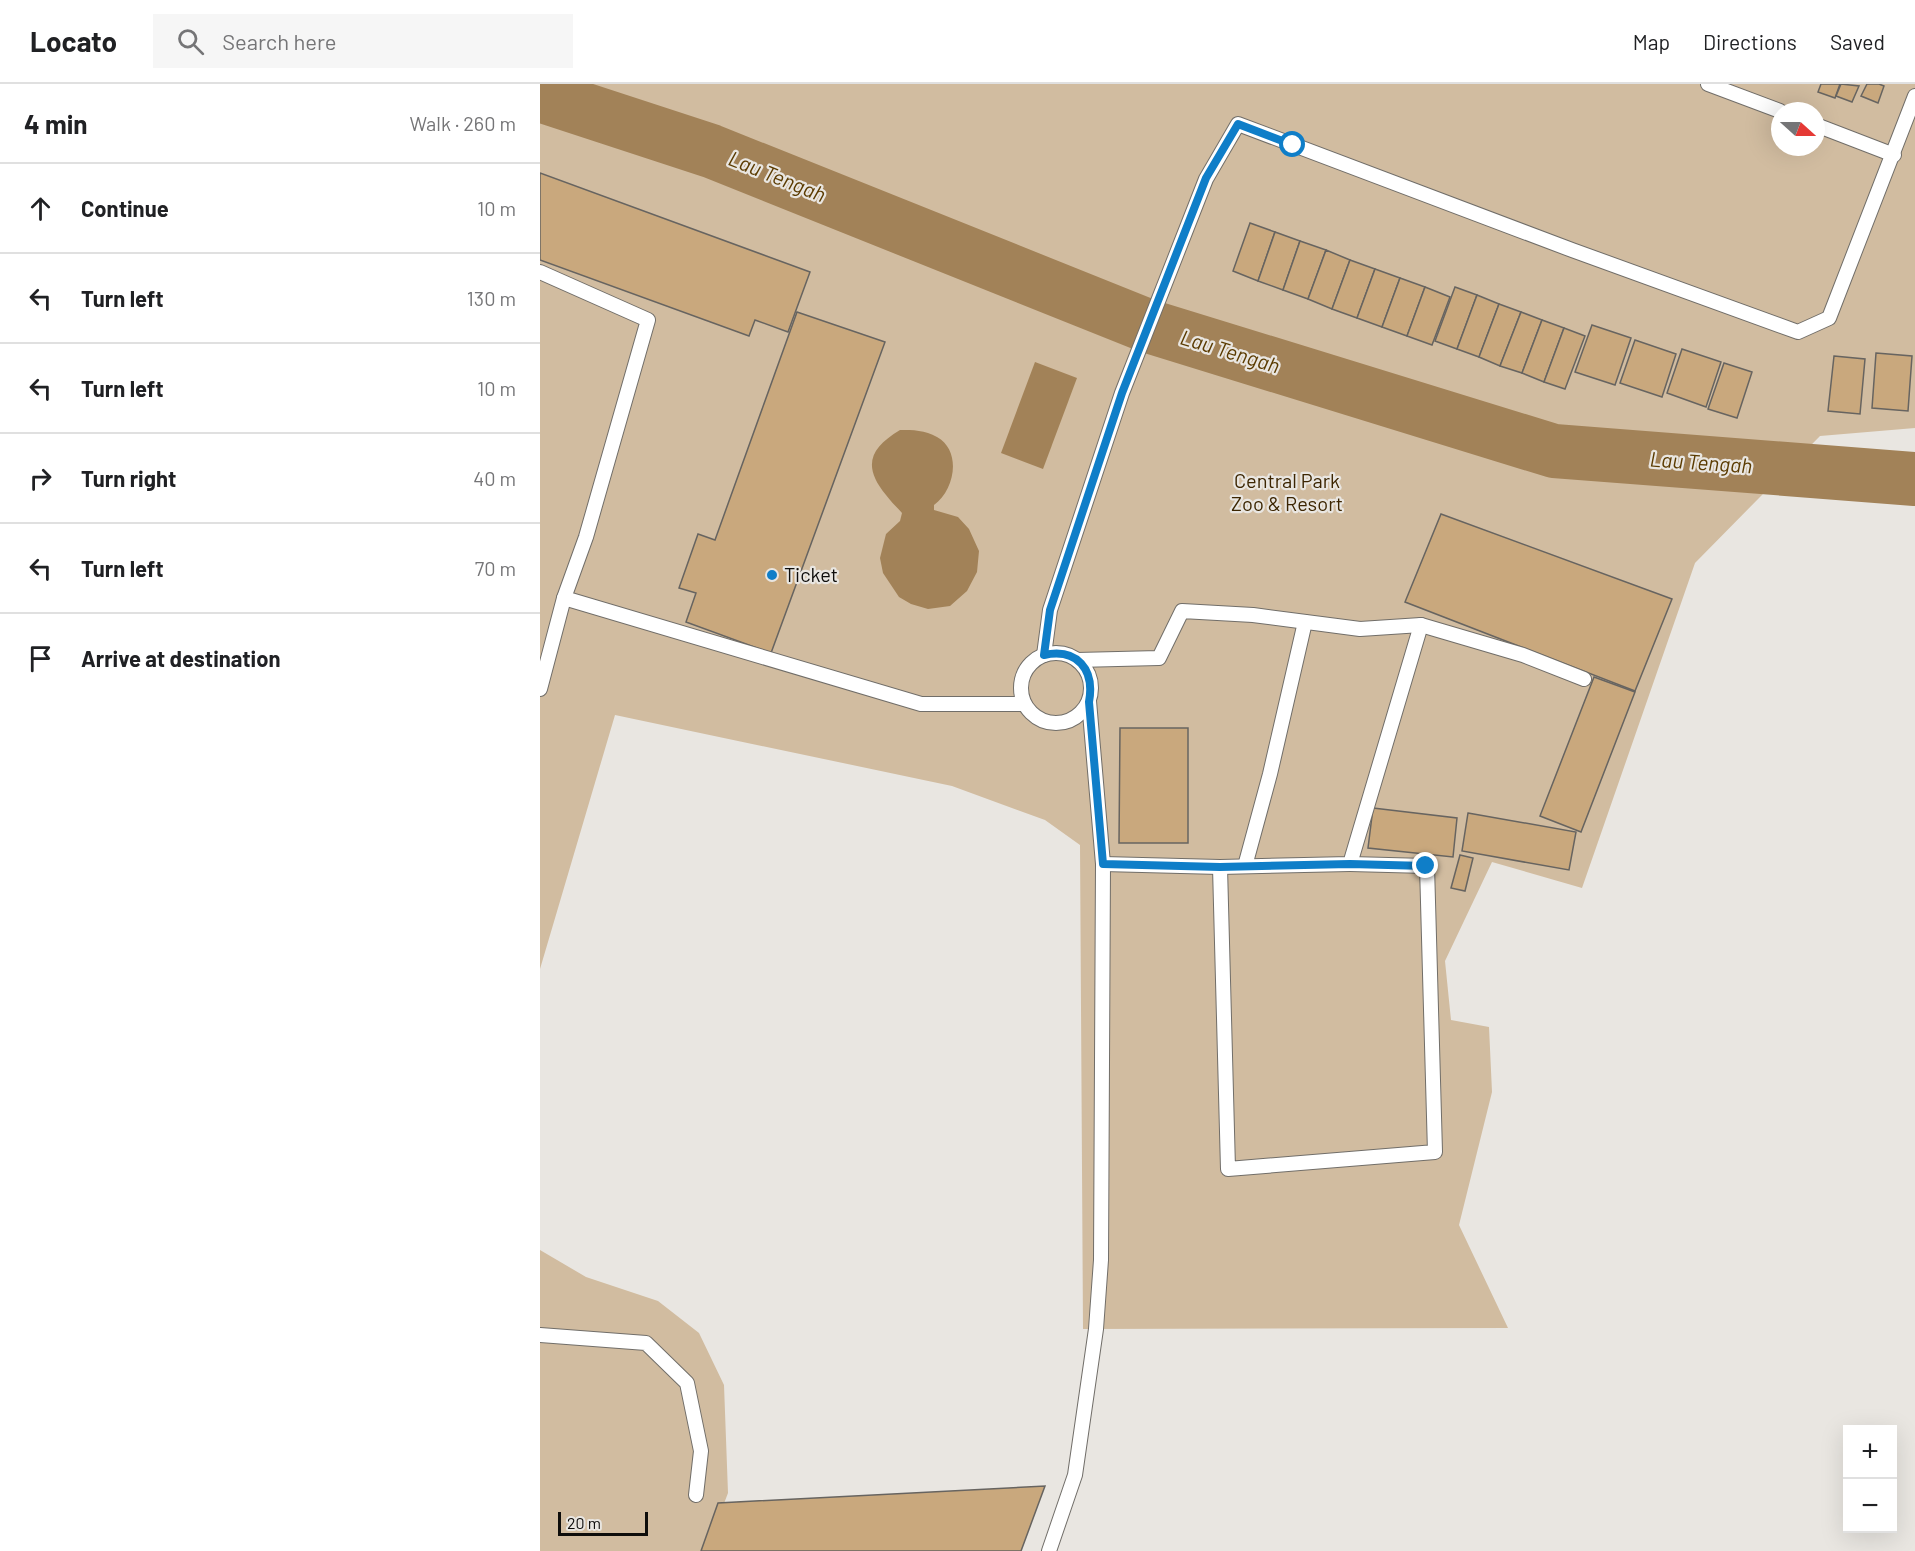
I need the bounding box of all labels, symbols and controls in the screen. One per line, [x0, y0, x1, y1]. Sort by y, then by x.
search box [153, 14, 573, 68]
text: Locato [30, 24, 117, 58]
icon: search [174, 25, 207, 58]
text: Search here [222, 28, 337, 54]
text: Map [1633, 29, 1670, 54]
text: Directions [1703, 29, 1797, 54]
text: Saved [1830, 29, 1885, 54]
north arrow [1771, 102, 1825, 156]
text: 4 min [24, 108, 88, 139]
text: Walk · 260 m [409, 111, 516, 135]
route start [1279, 131, 1305, 157]
water label: Lau Tengah [725, 145, 830, 206]
icon: ahead [24, 192, 57, 225]
text: Continue [81, 195, 169, 221]
text: 10 m [477, 196, 516, 220]
icon: left [24, 282, 57, 315]
text: Turn left [81, 285, 164, 311]
text: 130 m [467, 286, 516, 310]
water label: Lau Tengah [1178, 324, 1283, 378]
icon: left [24, 372, 57, 405]
text: Turn left [81, 375, 164, 401]
text: 10 m [477, 376, 516, 400]
water label: Lau Tengah [1649, 445, 1753, 478]
icon: right [24, 462, 57, 495]
text: Turn right [81, 465, 176, 491]
text: 40 m [473, 466, 516, 490]
park label: Central Park Zoo & Resort [1231, 468, 1343, 515]
icon: left [24, 552, 57, 585]
text: Turn left [81, 555, 164, 581]
text: 70 m [475, 556, 516, 580]
place label: Ticket [784, 562, 838, 586]
marker: Ticket [765, 568, 779, 582]
icon: arrive [24, 642, 57, 675]
text: Arrive at destination [81, 645, 280, 671]
route end [1412, 852, 1438, 878]
map controls [1843, 1425, 1897, 1533]
button: + [1843, 1425, 1897, 1479]
button: − [1843, 1479, 1897, 1533]
scale bar [558, 1509, 648, 1536]
text: 20 m [567, 1513, 601, 1532]

